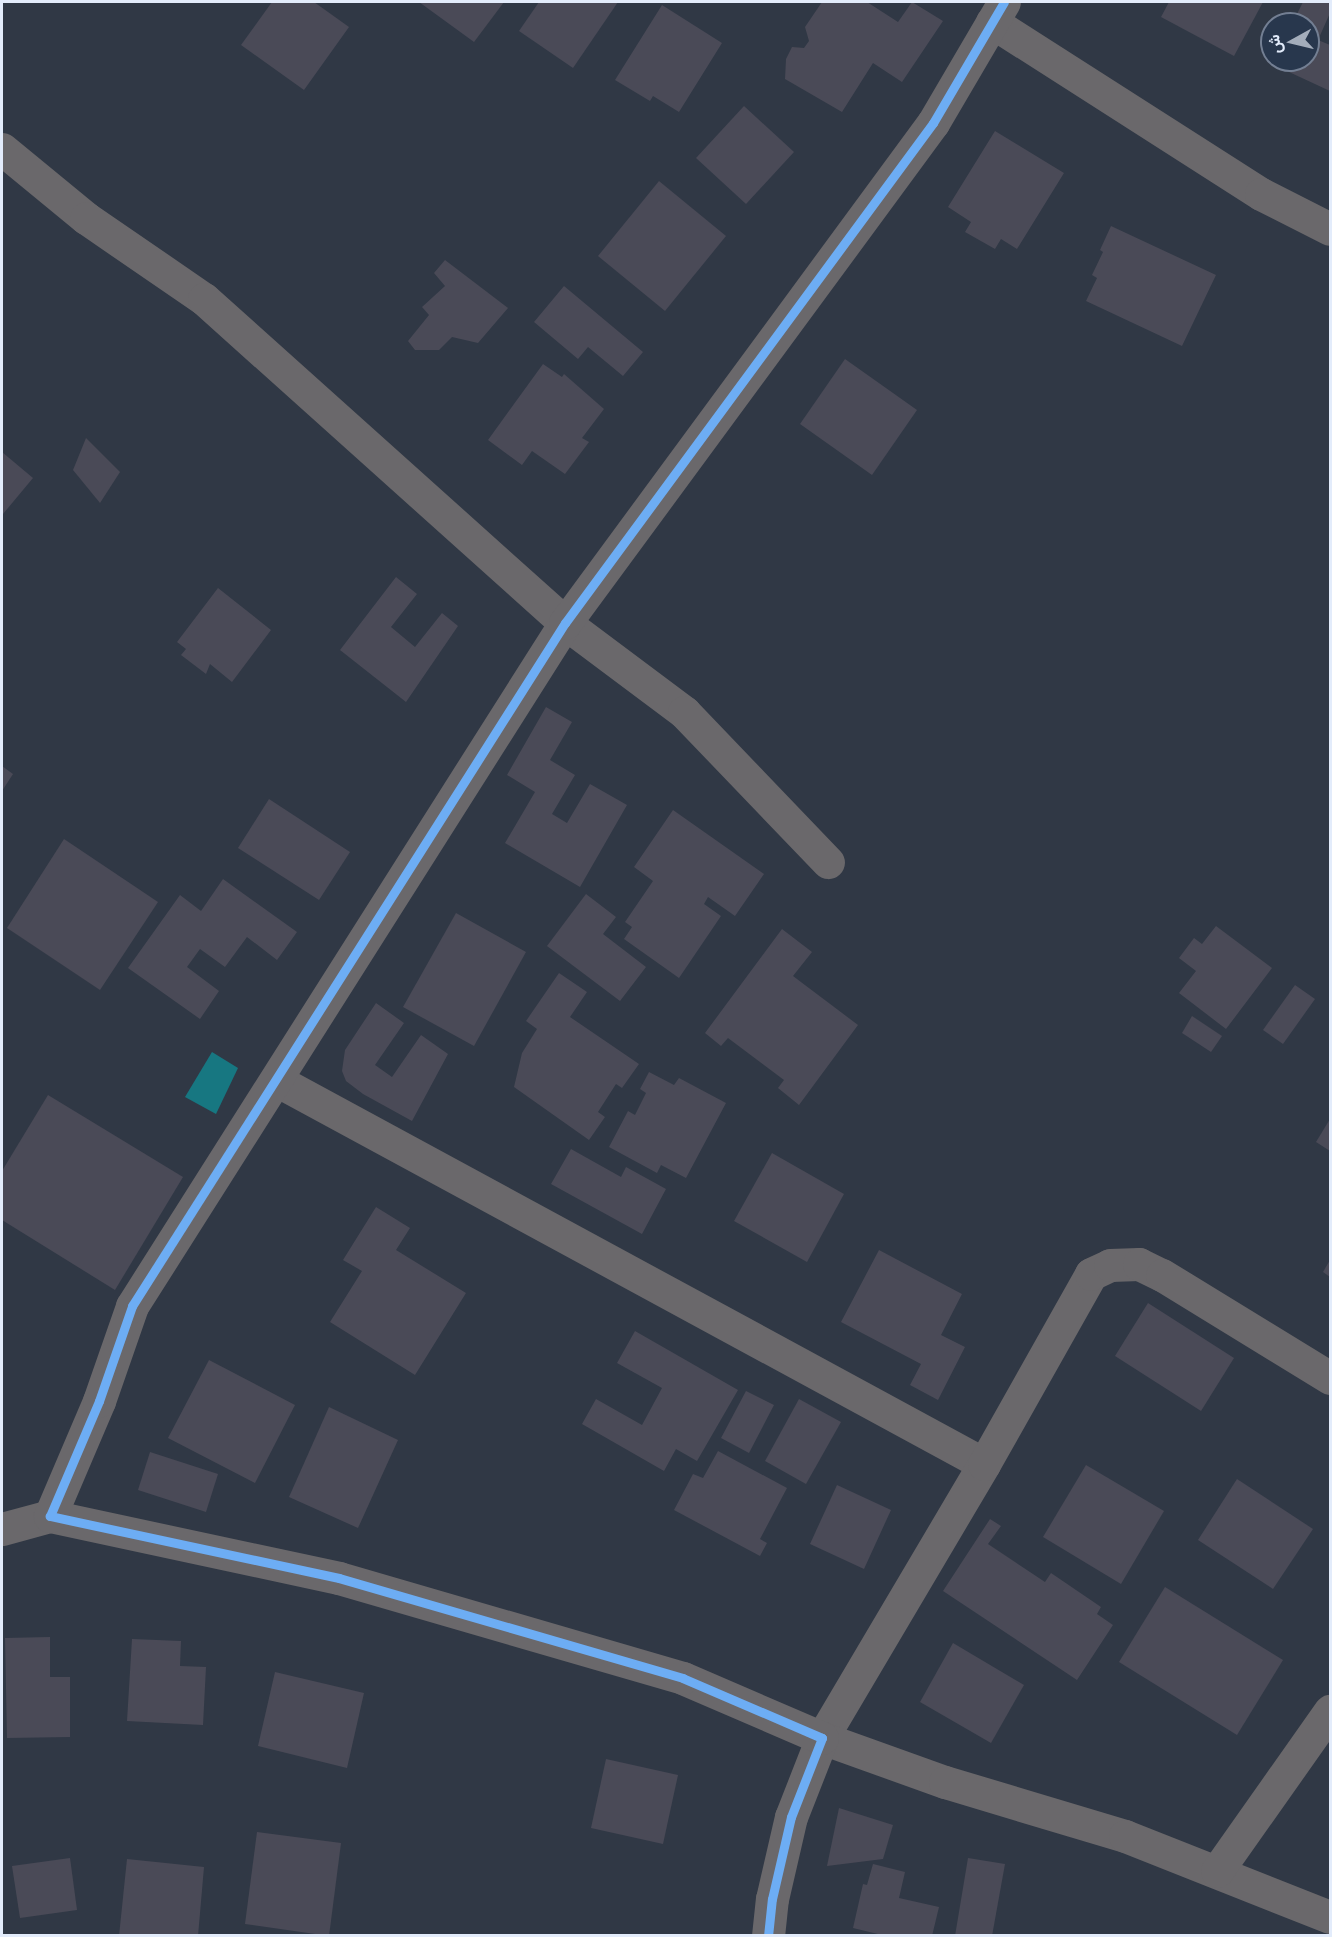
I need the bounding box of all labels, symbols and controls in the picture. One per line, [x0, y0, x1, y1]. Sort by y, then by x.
north arrow [1260, 12, 1320, 72]
text: ش [1263, 33, 1284, 55]

